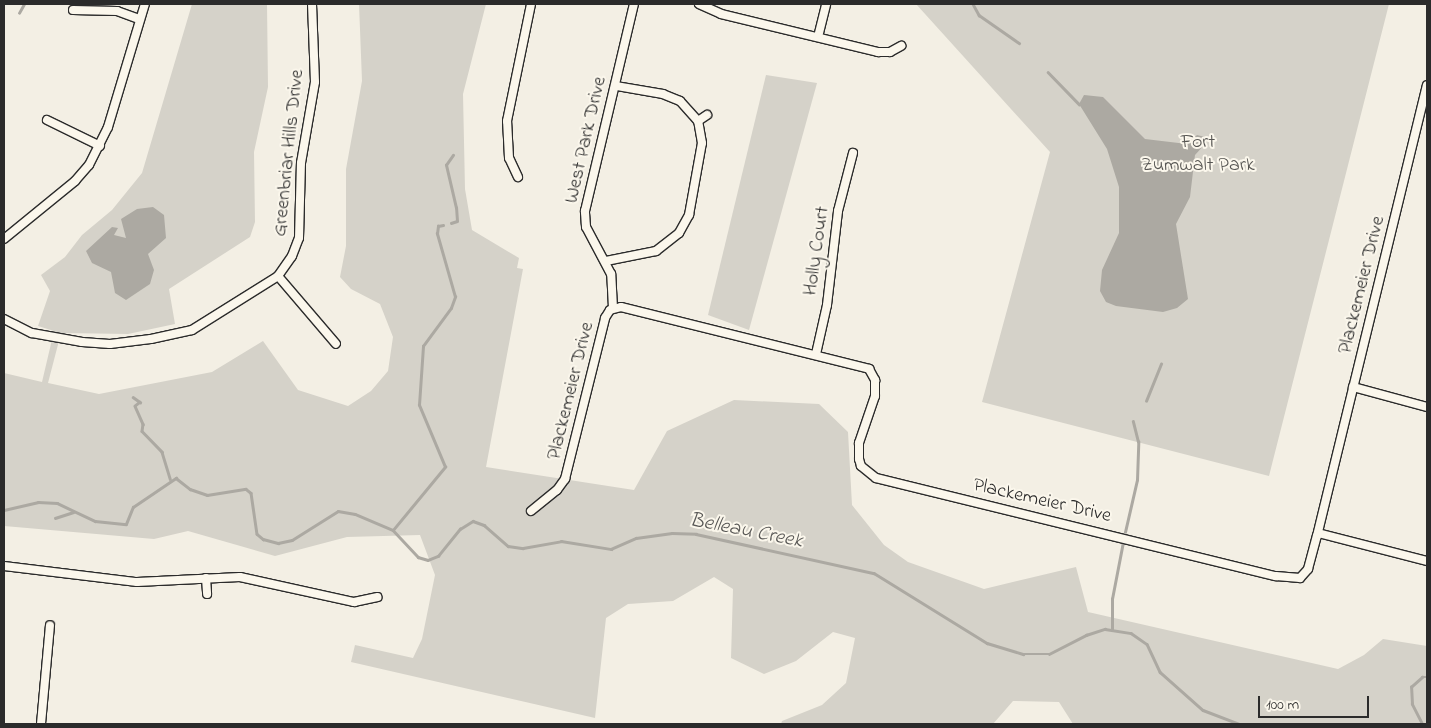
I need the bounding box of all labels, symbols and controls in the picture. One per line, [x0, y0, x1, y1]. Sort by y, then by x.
street label: Greenbriar Hills Drive [268, 68, 310, 238]
street label: West Park Drive [560, 74, 612, 206]
park label: Fort Zumwalt Park [1141, 130, 1255, 177]
street label: Holly Court [799, 205, 835, 297]
street label: Plackemeier Drive [1333, 214, 1391, 356]
street label: Plackemeier Drive [542, 320, 600, 462]
street label: Plackemeier Drive [971, 473, 1113, 529]
water label: Belleau Creek [687, 508, 805, 554]
scale bar [1261, 686, 1372, 718]
text: 100 m [1266, 694, 1299, 716]

